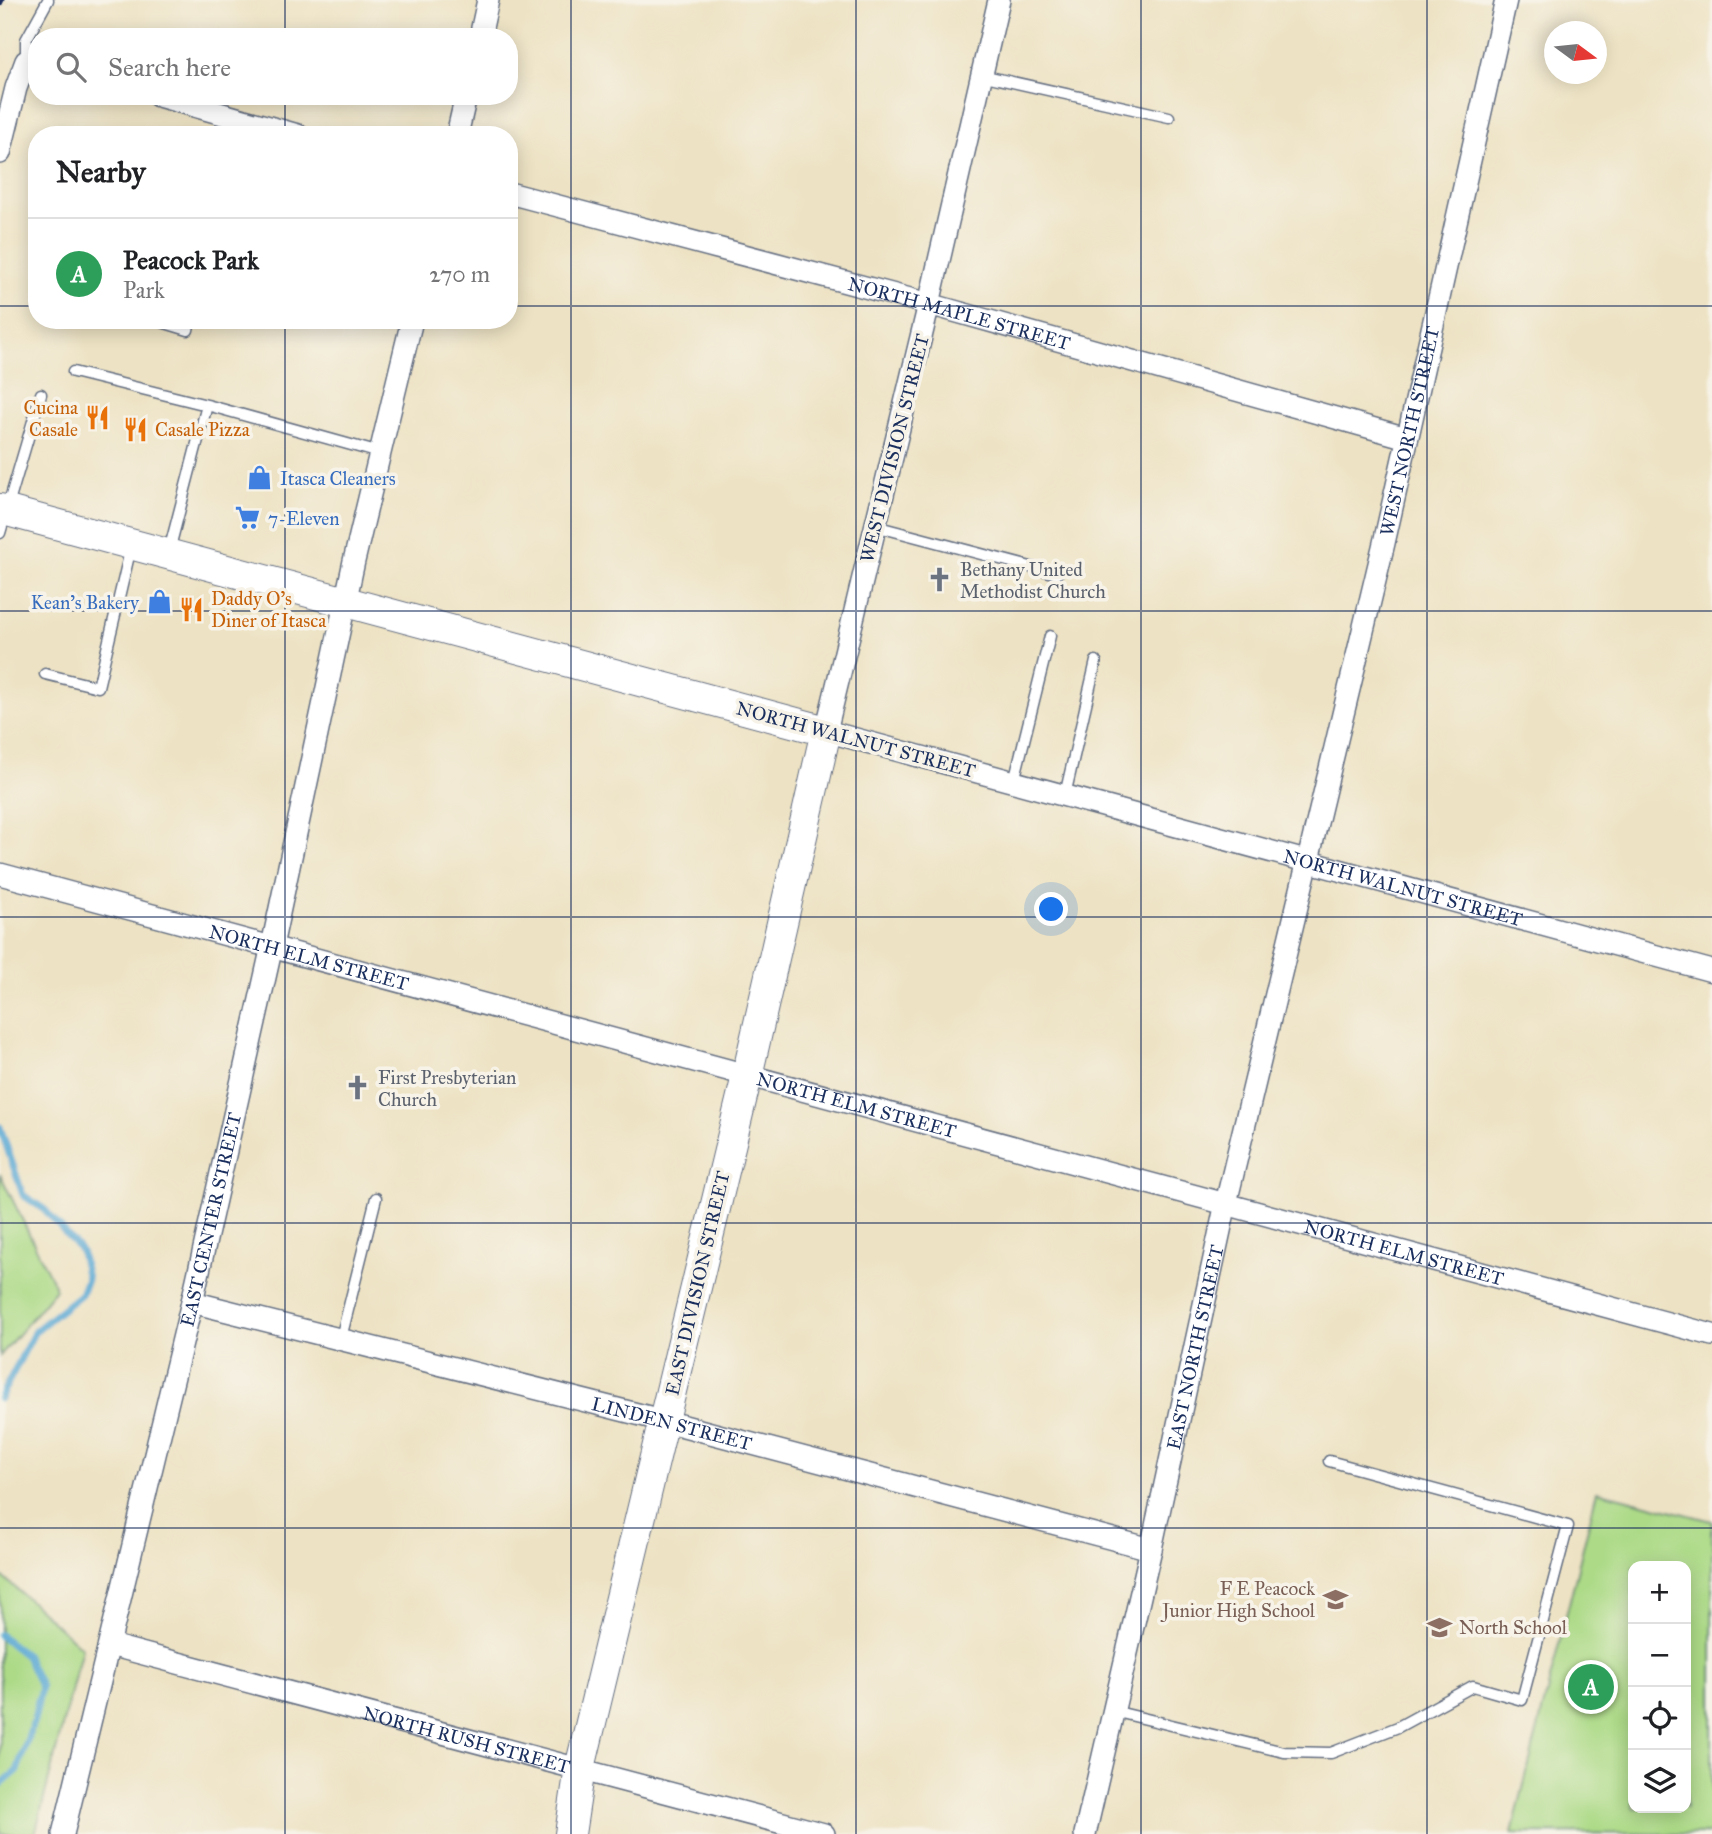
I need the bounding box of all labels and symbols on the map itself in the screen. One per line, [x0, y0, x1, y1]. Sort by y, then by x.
north arrow [1544, 21, 1607, 84]
street label: NORTH MAPLE STREET [846, 272, 1073, 355]
street label: WEST NORTH STREET [1375, 324, 1444, 538]
street label: WEST DIVISION STREET [855, 331, 934, 565]
place label: Cucina Casale [23, 396, 79, 441]
restaurant icon: Cucina Casale [84, 404, 112, 432]
restaurant icon: Casale Pizza [121, 415, 149, 443]
place label: Casale Pizza [155, 418, 251, 441]
shop icon: Itasca Cleaners [246, 464, 274, 492]
place label: Itasca Cleaners [280, 467, 396, 490]
supermarket icon: 7-Eleven [234, 504, 262, 532]
place label: 7-Eleven [268, 507, 340, 530]
place label: Bethany United Methodist Church [960, 558, 1106, 603]
church icon: Bethany United Methodist Church [926, 566, 954, 594]
place label: Daddy O’s Diner of Itasca [211, 587, 327, 632]
shop icon: Kean’s Bakery [145, 588, 173, 616]
place label: Kean’s Bakery [31, 591, 140, 614]
restaurant icon: Daddy O’s Diner of Itasca [177, 595, 205, 623]
street label: NORTH WALNUT STREET [734, 696, 978, 783]
street label: NORTH WALNUT STREET [1281, 844, 1525, 931]
your location [1034, 892, 1068, 926]
street label: NORTH ELM STREET [206, 920, 411, 996]
place label: First Presbyterian Church [378, 1066, 516, 1111]
street label: NORTH ELM STREET [754, 1067, 959, 1143]
church icon: First Presbyterian Church [344, 1074, 372, 1102]
street label: EAST CENTER STREET [175, 1110, 246, 1329]
street label: EAST DIVISION STREET [660, 1169, 735, 1398]
street label: NORTH ELM STREET [1301, 1215, 1506, 1290]
street label: EAST NORTH STREET [1162, 1243, 1229, 1452]
street label: LINDEN STREET [589, 1392, 754, 1455]
place label: F E Peacock Junior High School [1160, 1577, 1316, 1623]
school or university icon: F E Peacock Junior High School [1321, 1585, 1349, 1613]
school or university icon: North School [1425, 1613, 1453, 1641]
place label: North School [1459, 1616, 1568, 1639]
pin: A [1568, 1661, 1614, 1713]
street label: NORTH RUSH STREET [360, 1701, 573, 1778]

